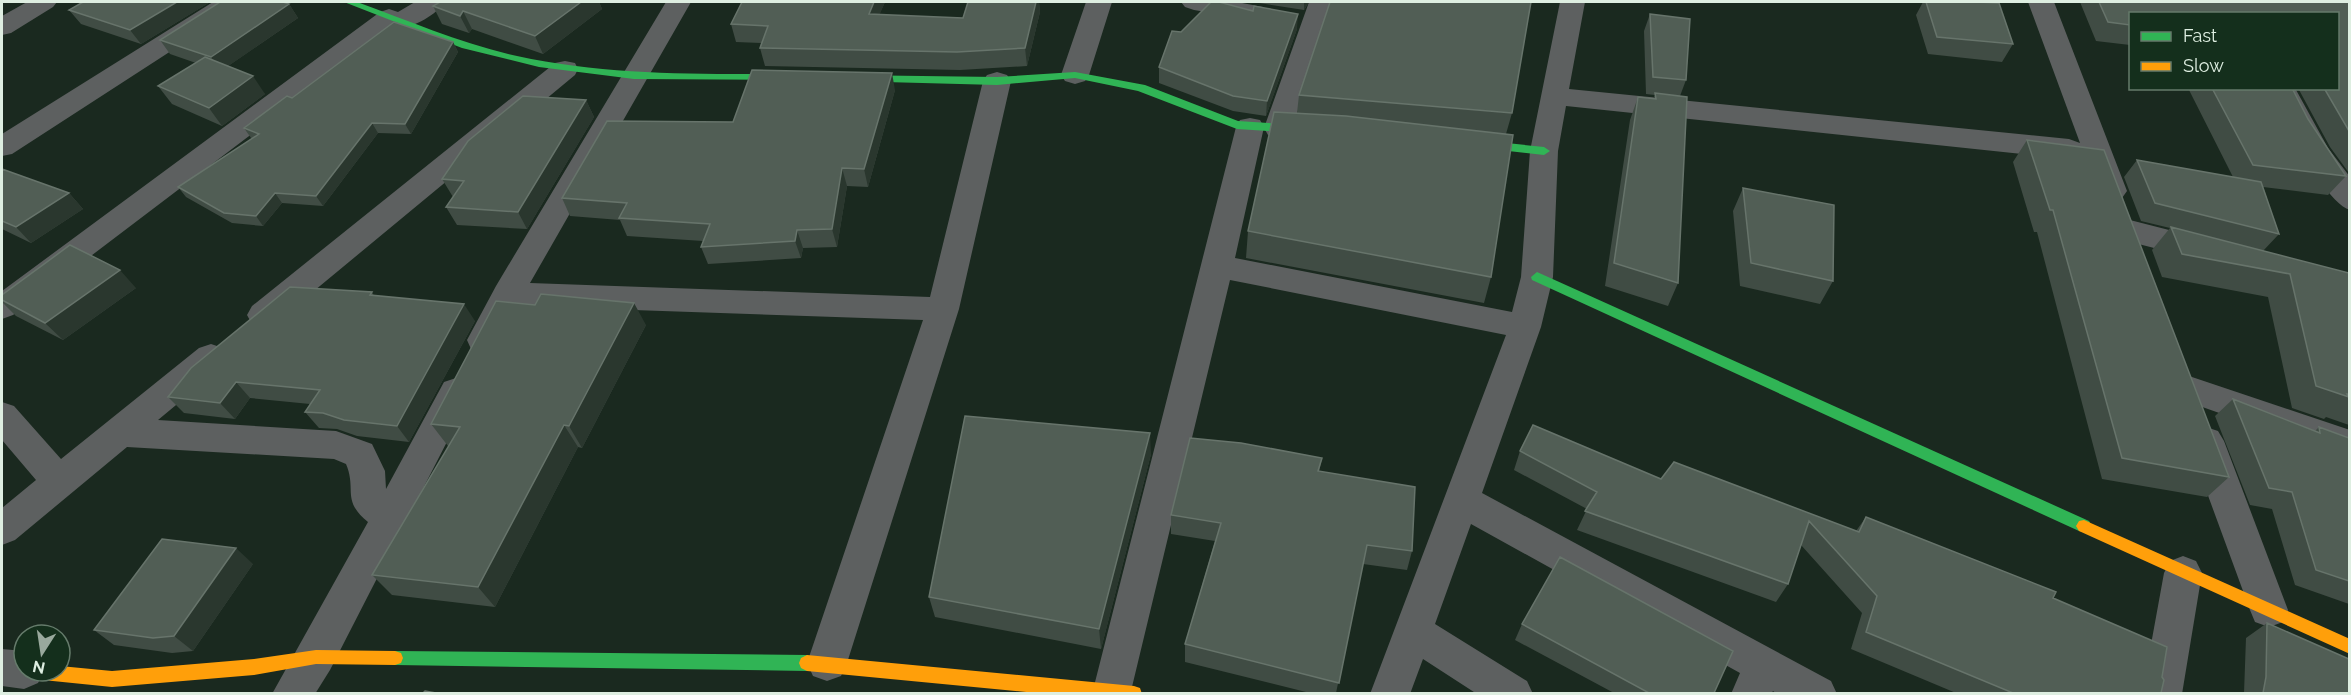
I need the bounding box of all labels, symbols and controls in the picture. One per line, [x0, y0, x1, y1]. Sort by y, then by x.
legend [2129, 12, 2339, 90]
text: Fast [2183, 25, 2217, 46]
text: Slow [2183, 55, 2224, 76]
north arrow [12, 623, 72, 683]
text: N [31, 657, 47, 678]

